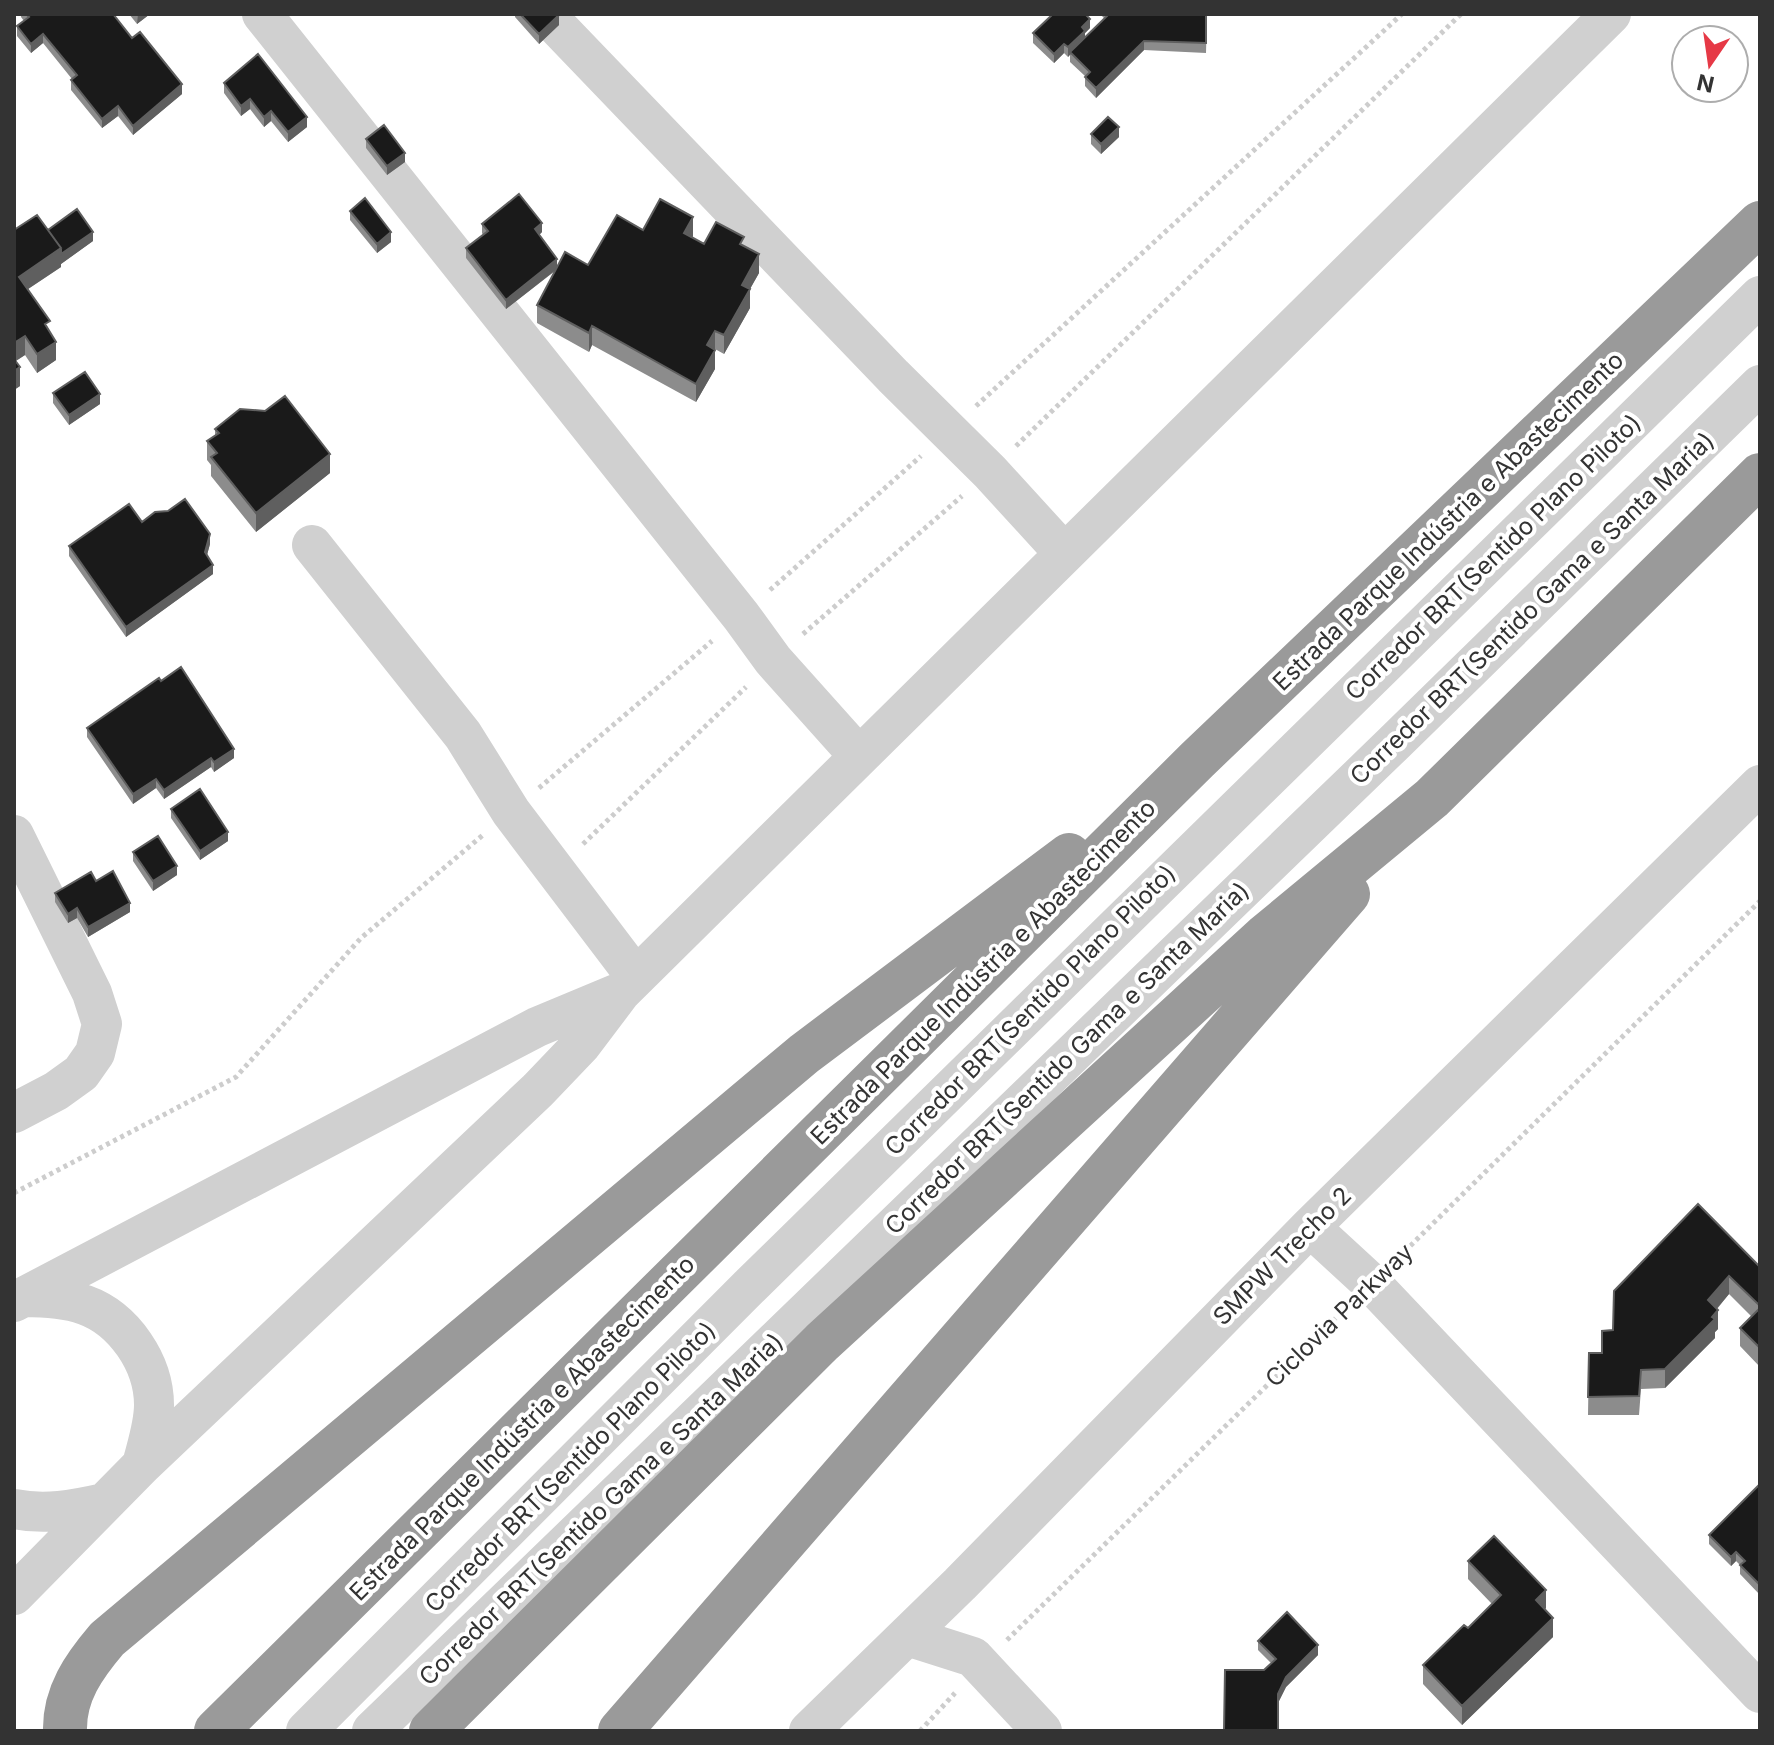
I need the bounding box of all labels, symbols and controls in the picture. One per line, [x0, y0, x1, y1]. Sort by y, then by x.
north arrow [1670, 24, 1750, 104]
text: N [1694, 69, 1717, 98]
street label: Estrada Parque Indústria e Abastecimento [1267, 345, 1629, 697]
street label: Corredor BRT(Sentido Plano Piloto) [1339, 408, 1647, 706]
street label: Corredor BRT(Sentido Gama e Santa Maria) [1344, 426, 1720, 790]
street label: Estrada Parque Indústria e Abastecimento [805, 794, 1161, 1150]
street label: Corredor BRT(Sentido Plano Piloto) [879, 859, 1181, 1161]
street label: Corredor BRT(Sentido Gama e Santa Maria) [879, 876, 1255, 1240]
street label: SMPW Trecho 2 [1207, 1181, 1357, 1331]
street label: Ciclovia Parkway [1259, 1237, 1419, 1393]
street label: Estrada Parque Indústria e Abastecimento [344, 1250, 700, 1606]
street label: Corredor BRT(Sentido Plano Piloto) [419, 1316, 721, 1618]
street label: Corredor BRT(Sentido Gama e Santa Maria) [413, 1327, 789, 1691]

